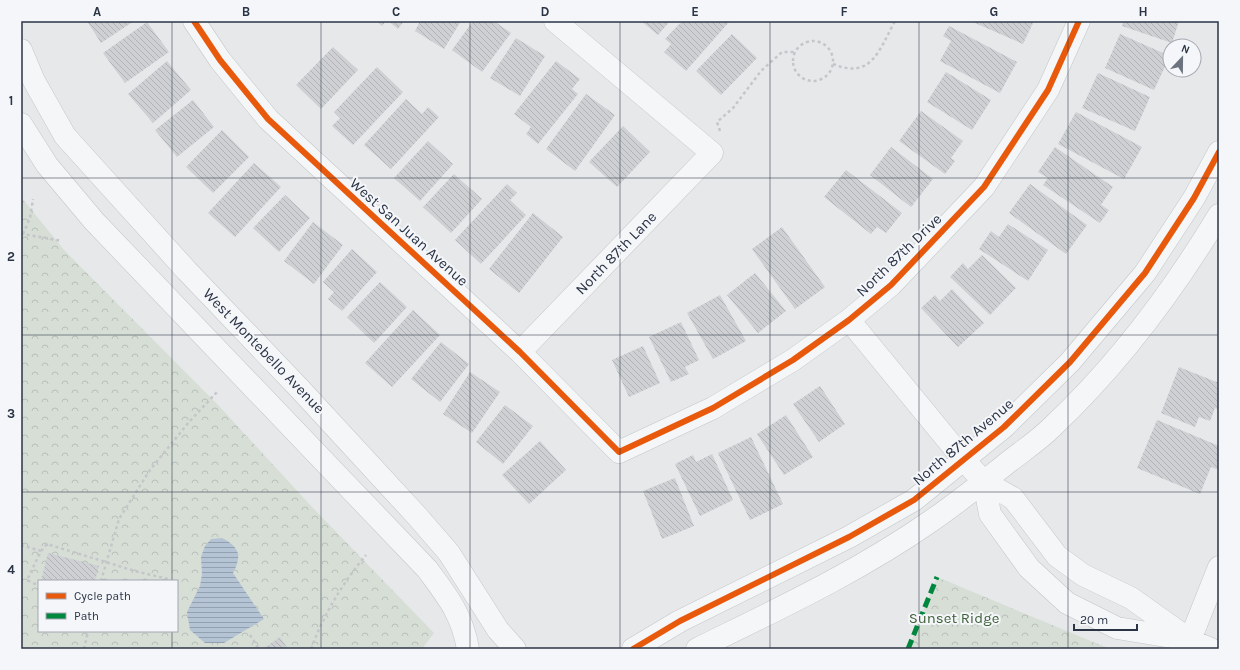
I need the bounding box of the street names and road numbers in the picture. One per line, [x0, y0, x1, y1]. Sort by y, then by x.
street label: West San Juan Avenue [346, 174, 472, 290]
street label: North 87th Lane [572, 208, 660, 298]
street label: North 87th Drive [853, 210, 945, 300]
street label: West Montebello Avenue [199, 285, 329, 417]
street label: North 87th Avenue [909, 395, 1017, 489]

